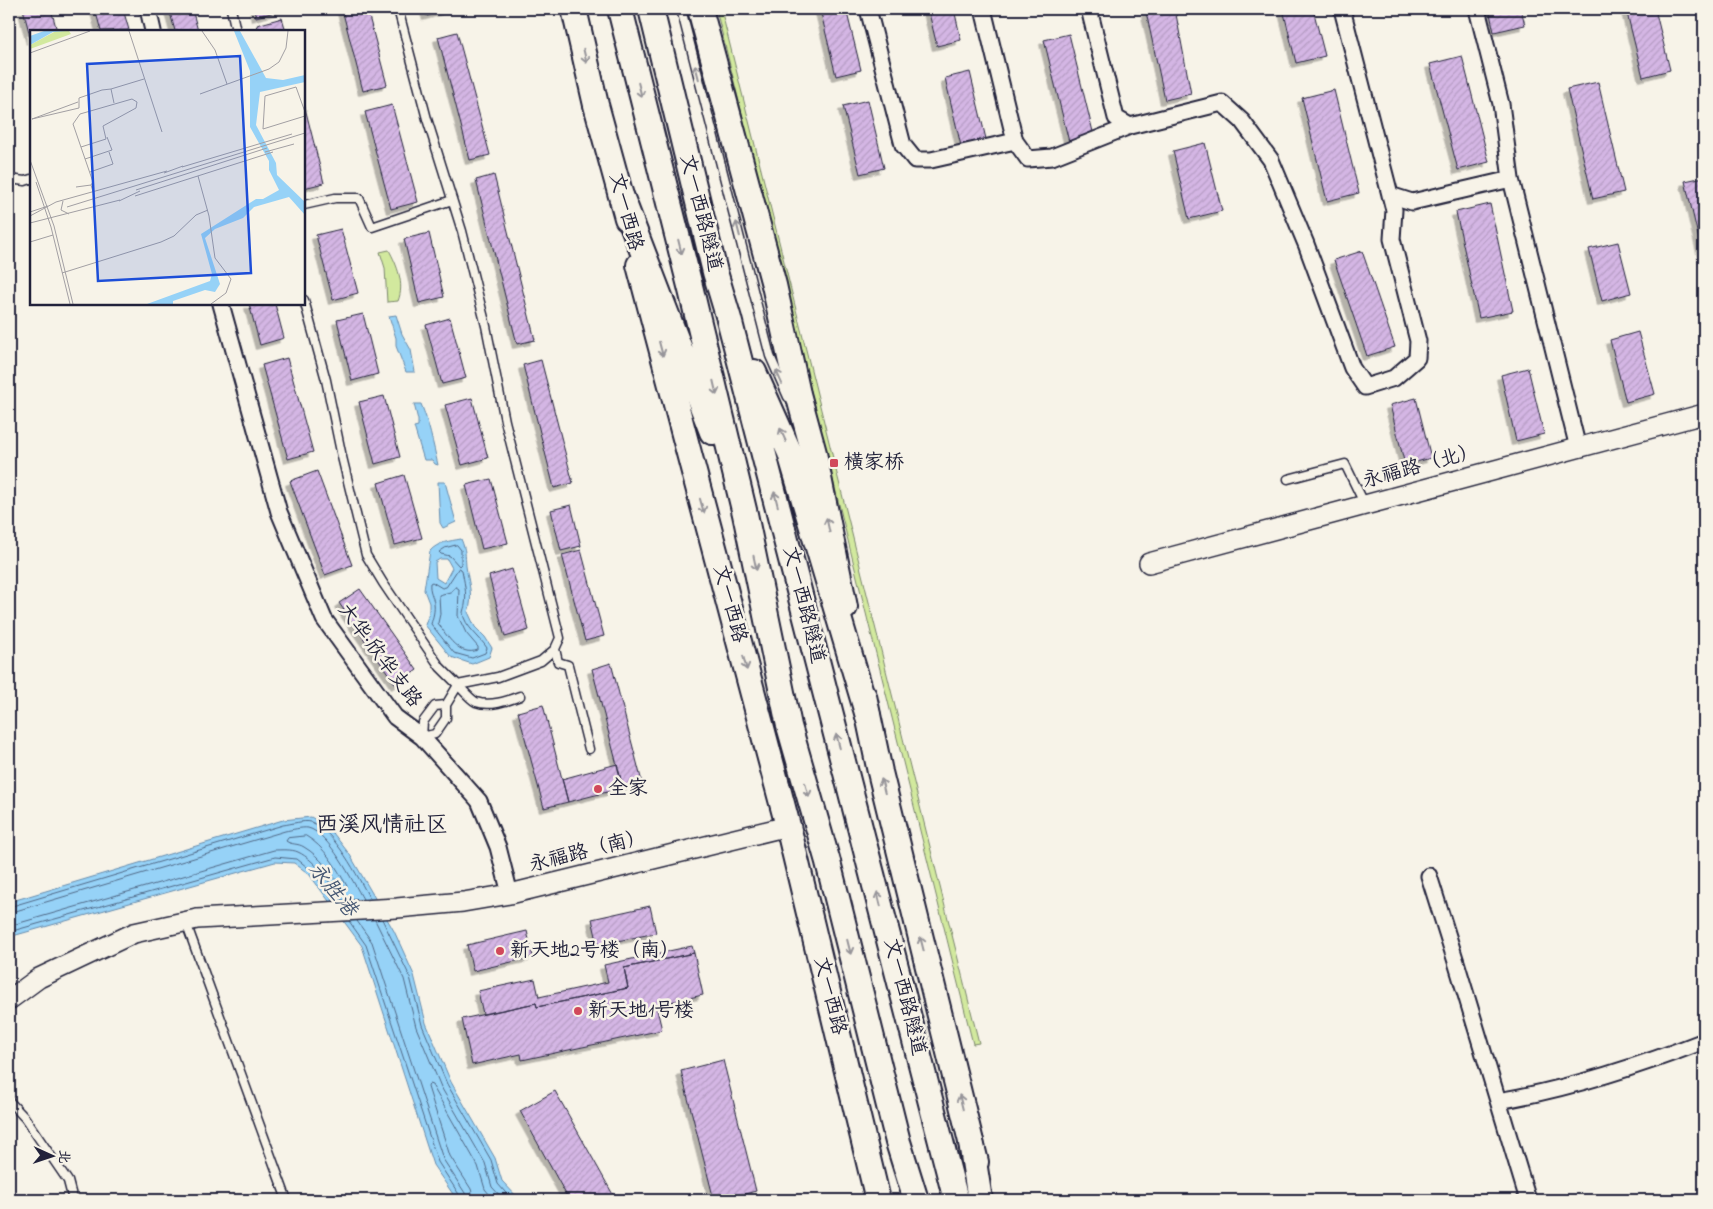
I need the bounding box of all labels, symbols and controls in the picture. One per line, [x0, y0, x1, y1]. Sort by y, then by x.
inset map [30, 30, 305, 305]
one-way arrow [581, 48, 590, 64]
one-way arrow [692, 64, 701, 80]
one-way arrow [636, 81, 645, 97]
street label: 文一西路隧道 [671, 151, 729, 275]
street label: 文一西路 [601, 170, 650, 255]
one-way arrow [733, 222, 742, 238]
one-way arrow [676, 239, 685, 255]
one-way arrow [657, 341, 666, 357]
one-way arrow [774, 370, 784, 385]
one-way arrow [711, 380, 720, 396]
one-way arrow [777, 428, 787, 443]
street label: 永福路（北） [1359, 437, 1483, 497]
place label: 横家桥 [844, 449, 904, 478]
marker: 横家桥 [828, 457, 840, 469]
one-way arrow [770, 492, 780, 508]
one-way arrow [698, 498, 707, 514]
one-way arrow [823, 517, 833, 533]
street label: 文一西路隧道 [774, 543, 832, 667]
one-way arrow [751, 555, 760, 571]
street label: 文一西路 [705, 562, 754, 647]
street label: 大华·欣华支路 [330, 598, 429, 715]
one-way arrow [741, 655, 750, 671]
one-way arrow [833, 734, 842, 750]
place label: 全家 [608, 775, 648, 804]
one-way arrow [878, 779, 888, 795]
one-way arrow [803, 781, 813, 797]
marker: 全家 [592, 783, 604, 795]
district label: 西溪风情社区 [316, 810, 448, 842]
street label: 永福路（南） [526, 823, 650, 881]
water label: 永胜港 [301, 856, 365, 925]
one-way arrow [874, 891, 883, 907]
street label: 文一西路隧道 [875, 935, 933, 1059]
place label: 新天地2号楼（南） [510, 937, 680, 966]
one-way arrow [917, 937, 926, 953]
one-way arrow [845, 938, 854, 954]
marker: 新天地2号楼（南） [494, 945, 506, 957]
street label: 文一西路 [805, 954, 853, 1039]
place label: 新天地1号楼 [588, 997, 694, 1026]
marker: 新天地1号楼 [572, 1005, 584, 1017]
one-way arrow [956, 1094, 965, 1110]
north arrow [28, 1132, 78, 1182]
text: 北 [53, 1149, 74, 1164]

